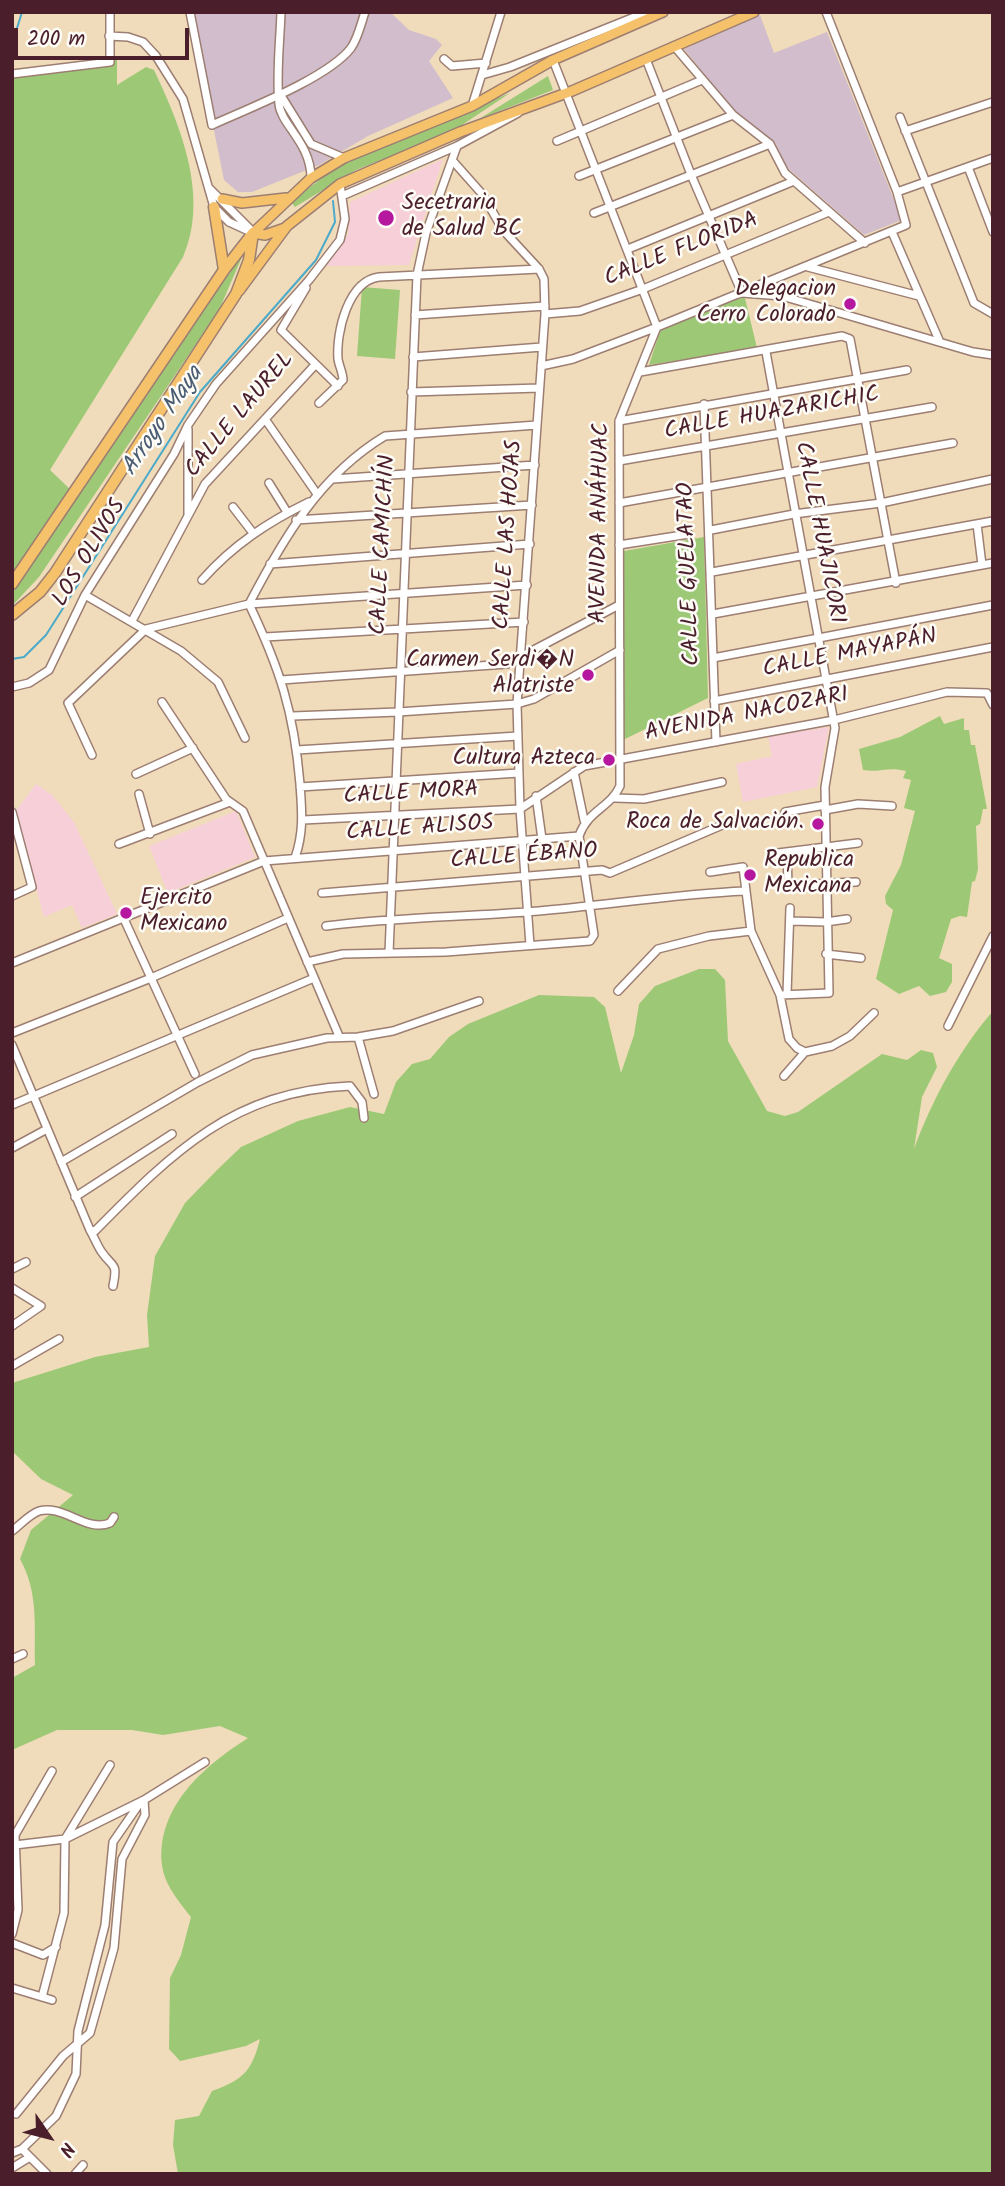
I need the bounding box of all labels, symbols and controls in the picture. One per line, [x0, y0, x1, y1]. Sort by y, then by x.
scale bar [18, 14, 192, 58]
text: 200 m [27, 23, 85, 56]
place label: Secetraria de Salud BC [402, 191, 522, 245]
marker: Secetraria de Salud BC [376, 208, 396, 228]
street label: CALLE FLORIDA [601, 208, 763, 294]
place label: Delegacion Cerro Colorado [696, 277, 836, 331]
marker: Delegacion Cerro Colorado [842, 296, 858, 312]
street label: CALLE LAUREL [181, 348, 301, 484]
water label: Arroyo Maya [117, 362, 211, 482]
street label: CALLE HUAZARICHIC [662, 383, 882, 447]
street label: AVENIDA ANÁHUAC [586, 422, 618, 624]
street label: CALLE LAS HOJAS [490, 439, 530, 631]
street label: CALLE HUAJICORI [787, 440, 849, 626]
street label: CALLE CAMICHÍN [366, 454, 404, 636]
street label: CALLE GUELATAO [674, 482, 708, 666]
street label: LOS OLIVOS [48, 495, 134, 613]
street label: CALLE MAYAPÁN [761, 625, 939, 685]
place label: Carmen Serdi�N Alatriste [406, 648, 574, 702]
marker: Carmen Serdi�N Alatriste [580, 667, 596, 683]
street label: AVENIDA NACOZARI [643, 683, 851, 749]
place label: Cultura Azteca [453, 746, 595, 774]
marker: Cultura Azteca [601, 752, 617, 768]
street label: CALLE MORA [343, 778, 479, 812]
place label: Roca de Salvación. [626, 810, 804, 838]
street label: CALLE ALISOS [345, 811, 495, 849]
marker: Roca de Salvación. [810, 816, 826, 832]
street label: CALLE ÉBANO [450, 839, 598, 877]
place label: Republica Mexicana [764, 848, 854, 902]
marker: Republica Mexicana [742, 867, 758, 883]
place label: Ejercito Mexicano [140, 886, 227, 940]
marker: Ejercito Mexicano [118, 905, 134, 921]
north arrow [14, 2102, 84, 2172]
text: N [50, 2136, 82, 2163]

